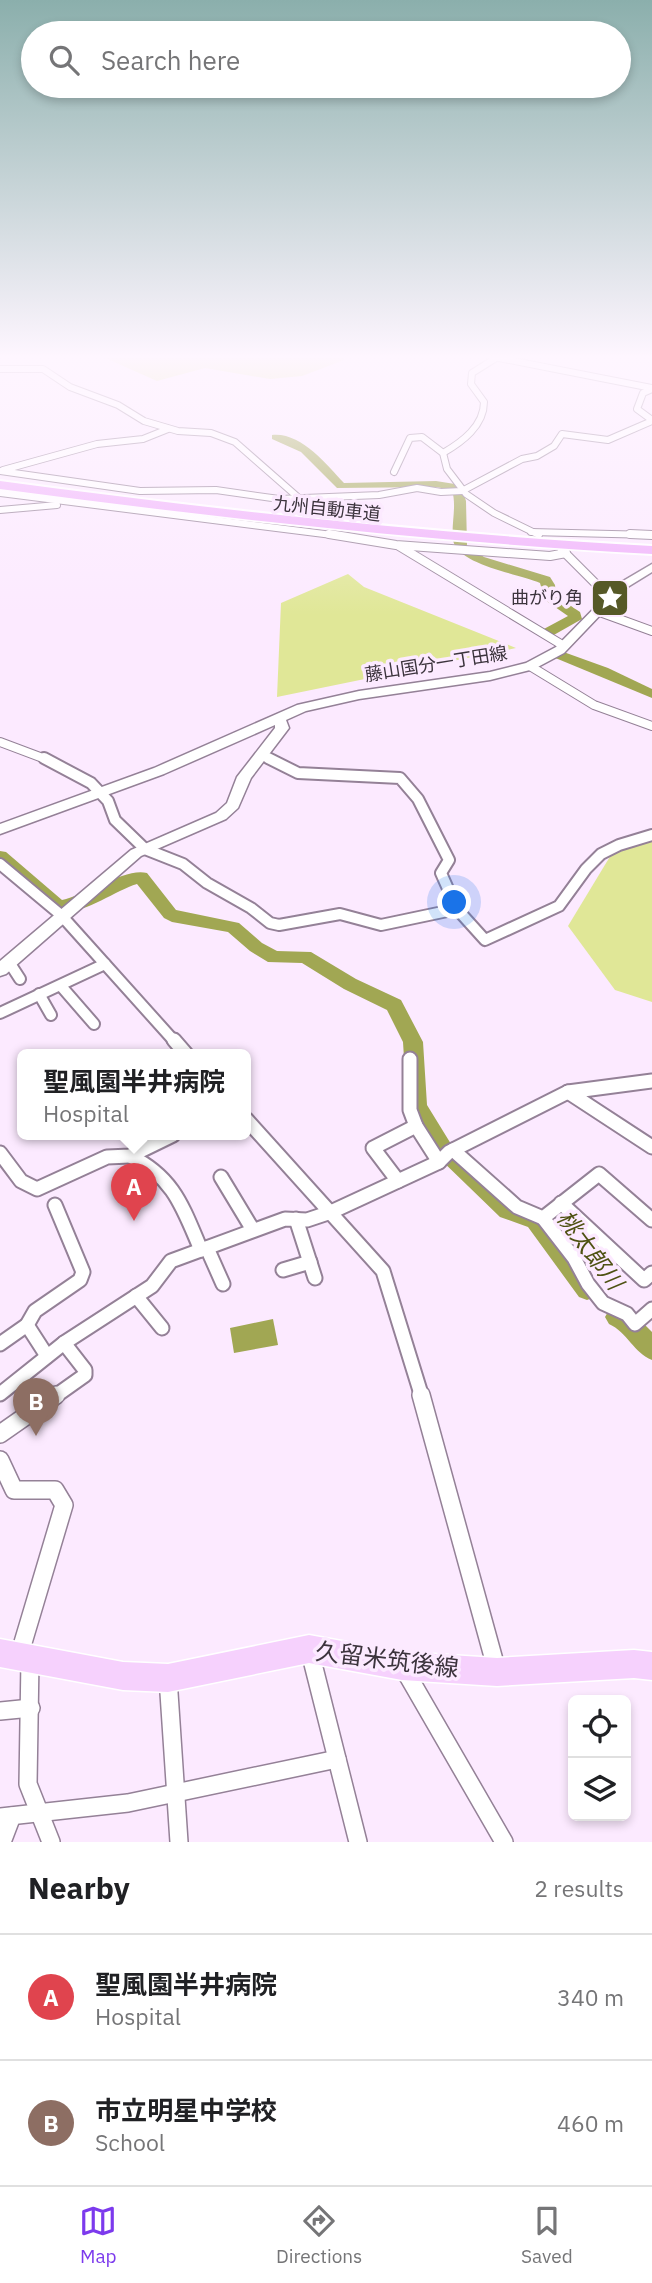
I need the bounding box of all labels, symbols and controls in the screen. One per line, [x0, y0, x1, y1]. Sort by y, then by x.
search box [21, 21, 631, 98]
icon: search [45, 41, 83, 79]
text: Search here [101, 43, 240, 77]
street label: 九州自動車道 [272, 491, 382, 526]
place icon: 曲がり角 [589, 577, 631, 619]
place label: 曲がり角 [511, 586, 583, 609]
street label: 藤山国分一丁田線 [363, 641, 509, 686]
your location [437, 885, 471, 919]
popup [17, 1049, 251, 1140]
text: 聖風園半井病院 [43, 1064, 225, 1098]
text: Hospital [43, 1098, 129, 1128]
pin: A [111, 1163, 157, 1221]
water label: 桃太郎川 [551, 1204, 632, 1298]
pin: B [13, 1378, 59, 1436]
street label: 久留米筑後線 [314, 1634, 461, 1684]
map controls [568, 1695, 631, 1821]
button: locate [568, 1695, 631, 1758]
button: layers [568, 1758, 631, 1821]
text: Nearby [28, 1868, 130, 1907]
text: 2 results [534, 1873, 624, 1903]
text: 聖風園半井病院 [95, 1967, 277, 2001]
text: A [43, 1982, 59, 2012]
text: 340 m [557, 1982, 624, 2012]
text: Hospital [95, 2001, 181, 2031]
text: 市立明星中学校 [95, 2093, 277, 2127]
text: B [43, 2108, 59, 2138]
text: 460 m [557, 2108, 624, 2138]
text: School [95, 2127, 165, 2157]
tab: Map [79, 2202, 117, 2268]
tab: Directions [276, 2202, 362, 2268]
tab: Saved [521, 2202, 573, 2268]

